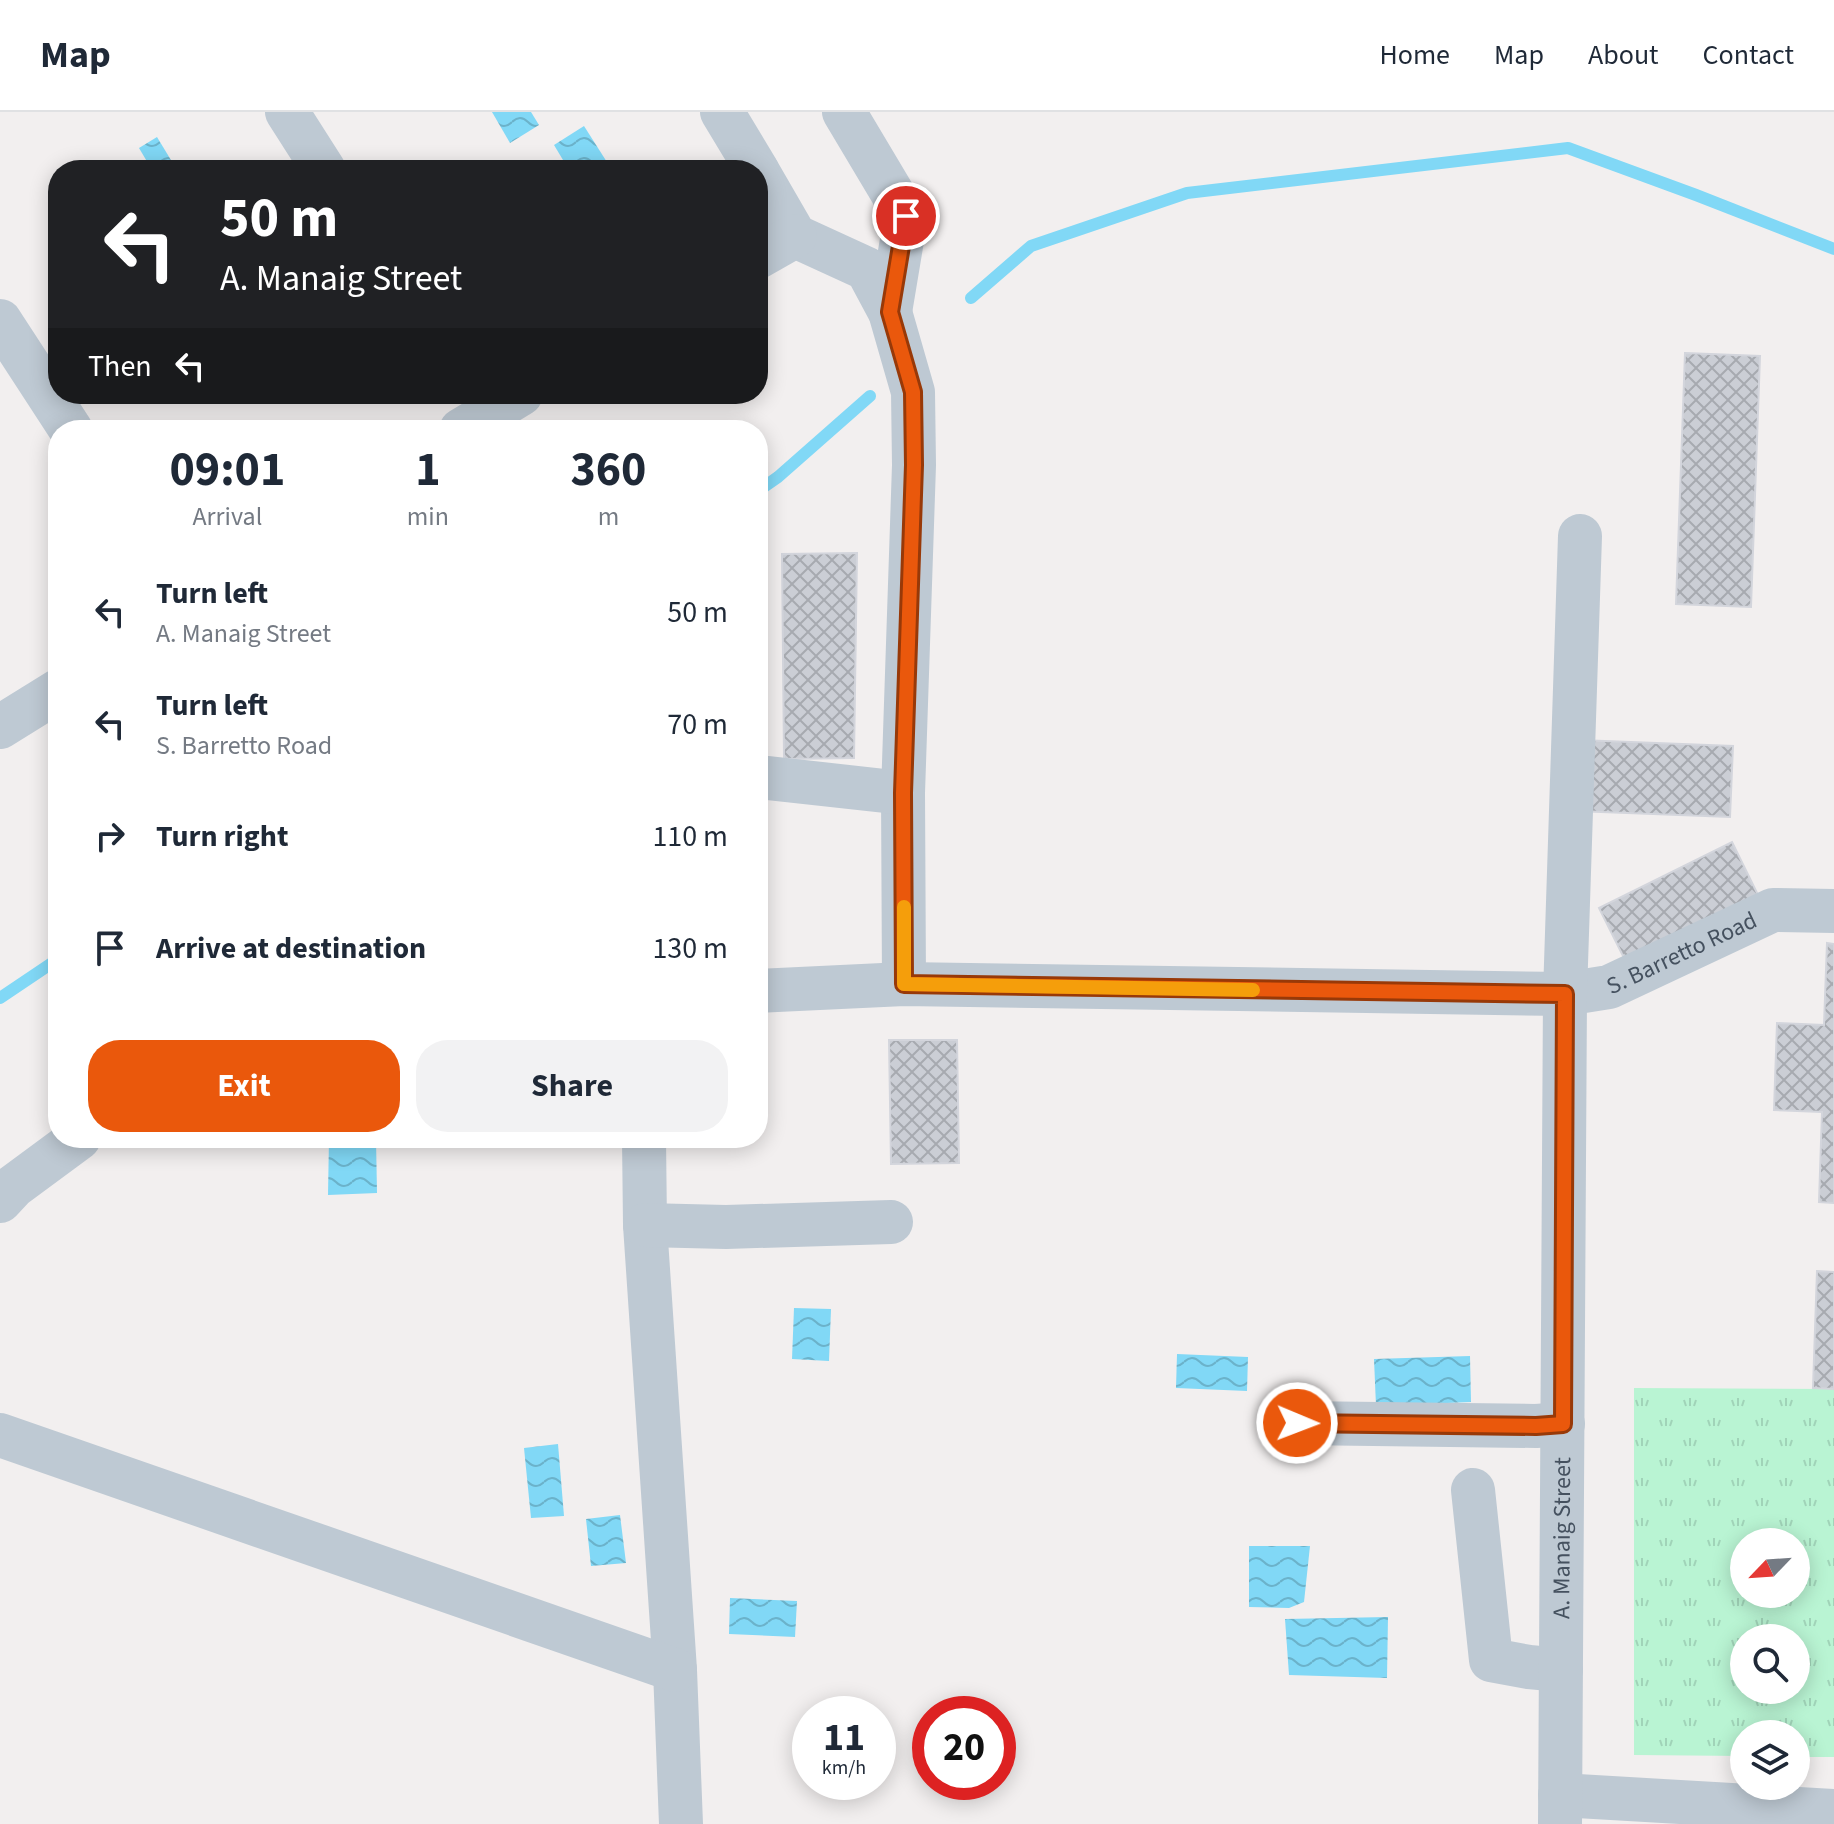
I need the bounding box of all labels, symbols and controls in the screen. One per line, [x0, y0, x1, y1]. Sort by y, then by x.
text: Map [40, 28, 111, 82]
text: Home [1379, 35, 1450, 75]
text: Map [1494, 35, 1544, 75]
text: About [1588, 35, 1659, 75]
text: Contact [1703, 35, 1794, 75]
text: 50 m [220, 179, 338, 258]
pin [872, 182, 940, 250]
icon: left [88, 192, 192, 296]
icon: arrive [884, 194, 928, 238]
text: A. Manaig Street [220, 253, 462, 304]
icon: left [168, 344, 212, 388]
text: Then [88, 345, 152, 388]
text: 09:01 [169, 436, 285, 504]
text: 1 [415, 436, 441, 504]
text: 360 [570, 436, 646, 504]
text: Arrival [192, 498, 262, 535]
text: min [407, 498, 449, 535]
text: m [598, 498, 619, 535]
text: Turn left [156, 572, 268, 615]
icon: left [88, 590, 132, 634]
text: 50 m [667, 591, 728, 634]
text: A. Manaig Street [156, 615, 331, 652]
text: Turn left [156, 684, 268, 727]
icon: left [88, 702, 132, 746]
text: 70 m [667, 703, 728, 746]
text: S. Barretto Road [156, 727, 332, 764]
icon: right [88, 814, 132, 858]
text: Turn right [156, 815, 288, 858]
text: 110 m [652, 815, 728, 858]
street label: S. Barretto Road [1601, 903, 1763, 1004]
icon: arrive [88, 926, 132, 970]
text: Arrive at destination [156, 927, 426, 970]
text: 130 m [652, 927, 728, 970]
button: Exit [88, 1040, 400, 1132]
button: Share [416, 1040, 728, 1132]
position arrow [1255, 1381, 1339, 1465]
street label: A. Manaig Street [1544, 1457, 1580, 1619]
north arrow [1730, 1528, 1810, 1608]
map controls [1730, 1528, 1810, 1800]
button: search [1730, 1624, 1810, 1704]
speed limit sign: 20 [912, 1696, 1016, 1800]
text: 11 [823, 1709, 865, 1766]
button: layers [1730, 1720, 1810, 1800]
text: km/h [822, 1754, 866, 1782]

